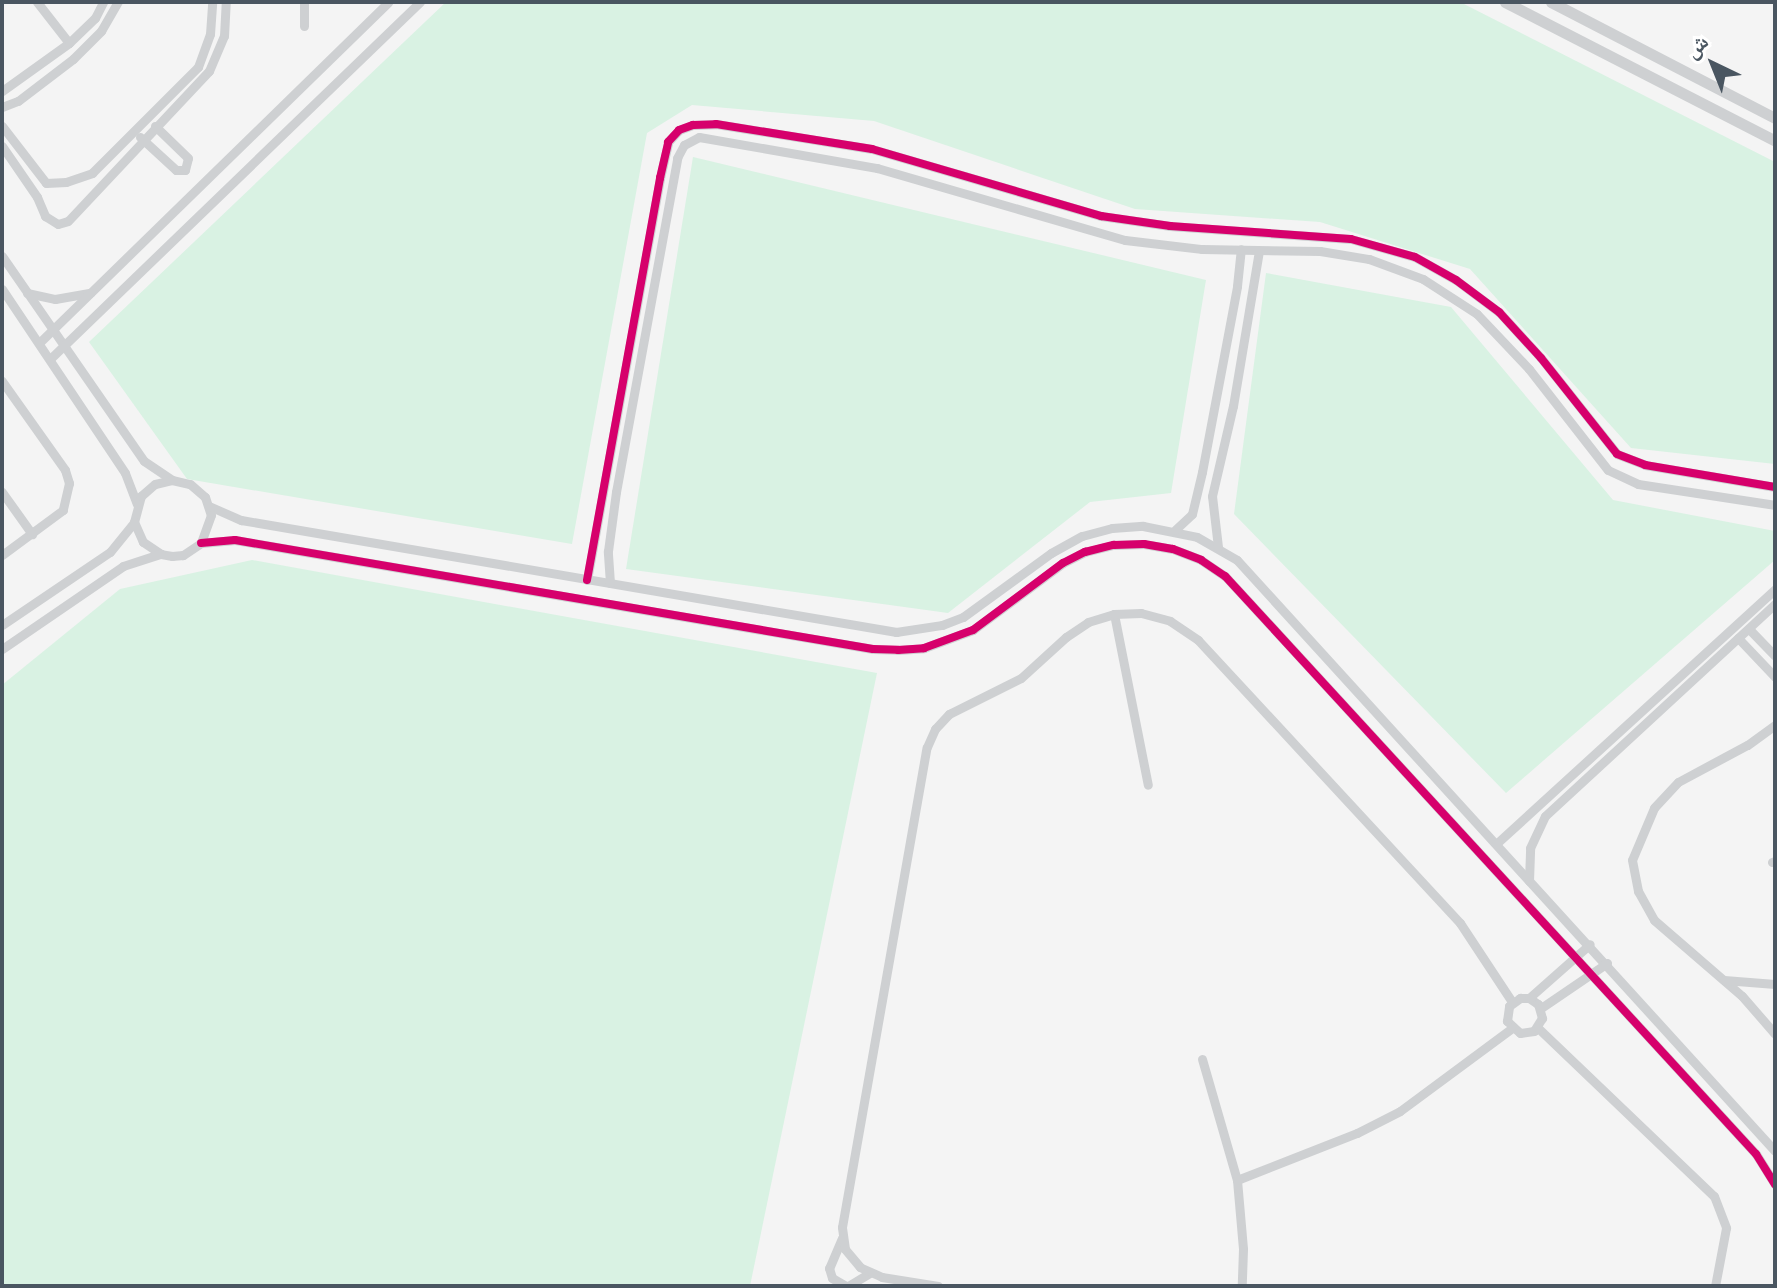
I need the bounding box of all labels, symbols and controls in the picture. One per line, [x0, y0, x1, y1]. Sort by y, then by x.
north arrow [1673, 24, 1753, 104]
text: ش [1679, 28, 1714, 64]

